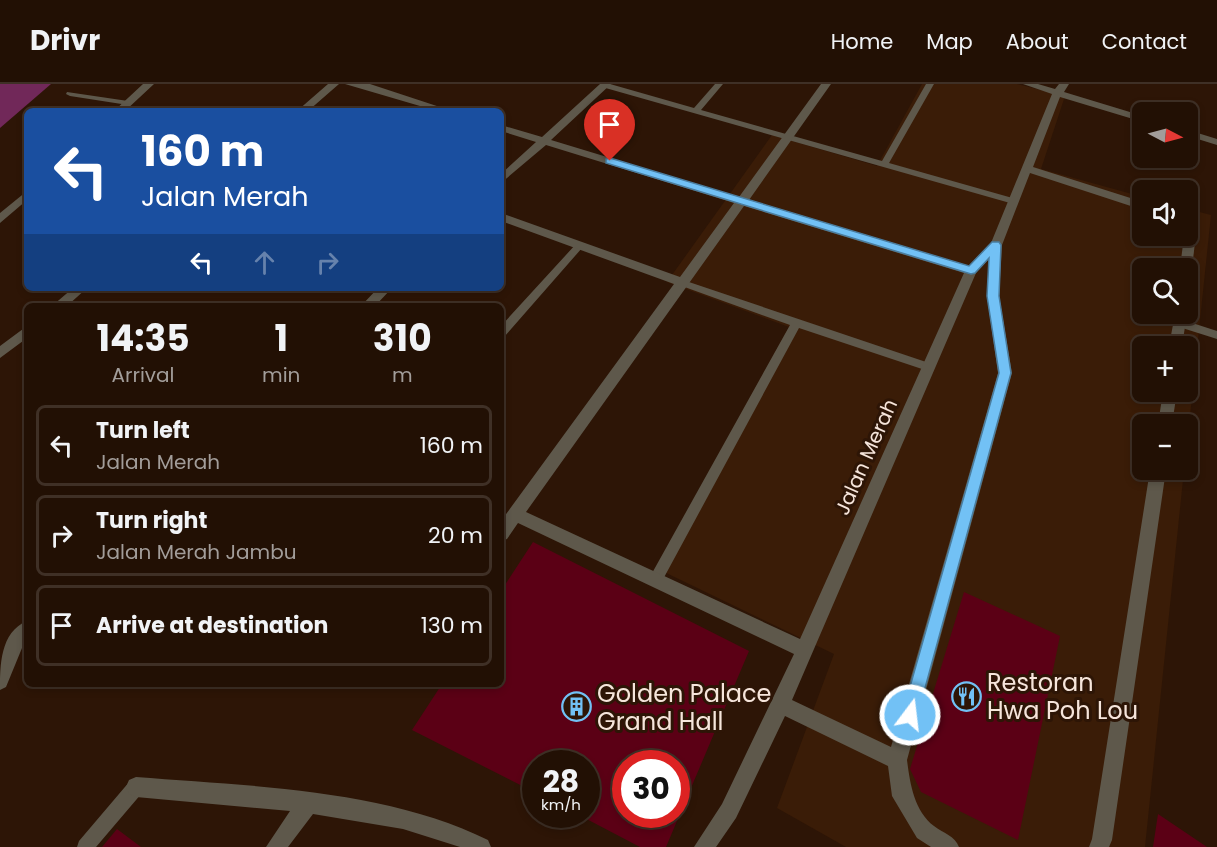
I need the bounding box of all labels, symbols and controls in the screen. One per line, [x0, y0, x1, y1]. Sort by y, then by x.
text: Drivr [30, 21, 100, 60]
text: Home [831, 27, 893, 56]
text: Map [926, 27, 973, 56]
text: About [1006, 27, 1069, 56]
text: Contact [1102, 27, 1187, 56]
pin [584, 99, 635, 161]
north arrow [1132, 102, 1198, 168]
map controls [1132, 102, 1198, 480]
icon: arrive [593, 108, 626, 141]
text: 160 m [141, 122, 264, 181]
icon: left [42, 132, 120, 210]
text: Jalan Merah [141, 178, 309, 215]
button: sound [1132, 180, 1198, 246]
icon: left [185, 246, 218, 279]
icon: ahead [248, 246, 281, 279]
icon: right [311, 246, 344, 279]
button: search [1132, 258, 1198, 324]
text: 14:35 [96, 313, 190, 364]
text: 1 [274, 313, 288, 364]
text: 310 [373, 313, 432, 364]
button: + [1132, 336, 1198, 402]
text: Arrival [112, 361, 175, 389]
text: min [262, 361, 300, 389]
text: m [392, 361, 413, 389]
street label: Jalan Merah [828, 395, 904, 519]
button: − [1132, 414, 1198, 480]
text: Turn left [96, 415, 190, 446]
icon: left [45, 429, 78, 462]
text: 160 m [420, 430, 483, 461]
text: Jalan Merah [96, 448, 220, 476]
text: Turn right [96, 505, 207, 536]
icon: right [45, 519, 78, 552]
text: 20 m [428, 520, 483, 551]
text: Jalan Merah Jambu [96, 538, 296, 566]
icon: arrive [45, 609, 78, 642]
text: Arrive at destination [96, 610, 328, 641]
text: 130 m [421, 610, 483, 641]
place label: Restoran Hwa Poh Lou [987, 666, 1138, 727]
place label: Golden Palace Grand Hall [597, 677, 772, 738]
restaurant icon: Restoran Hwa Poh Lou [950, 680, 982, 712]
position arrow [878, 683, 942, 747]
building icon: Golden Palace Grand Hall [560, 691, 592, 723]
speed limit sign: 30 [612, 750, 690, 828]
text: 28 [543, 760, 579, 803]
text: km/h [541, 794, 581, 815]

